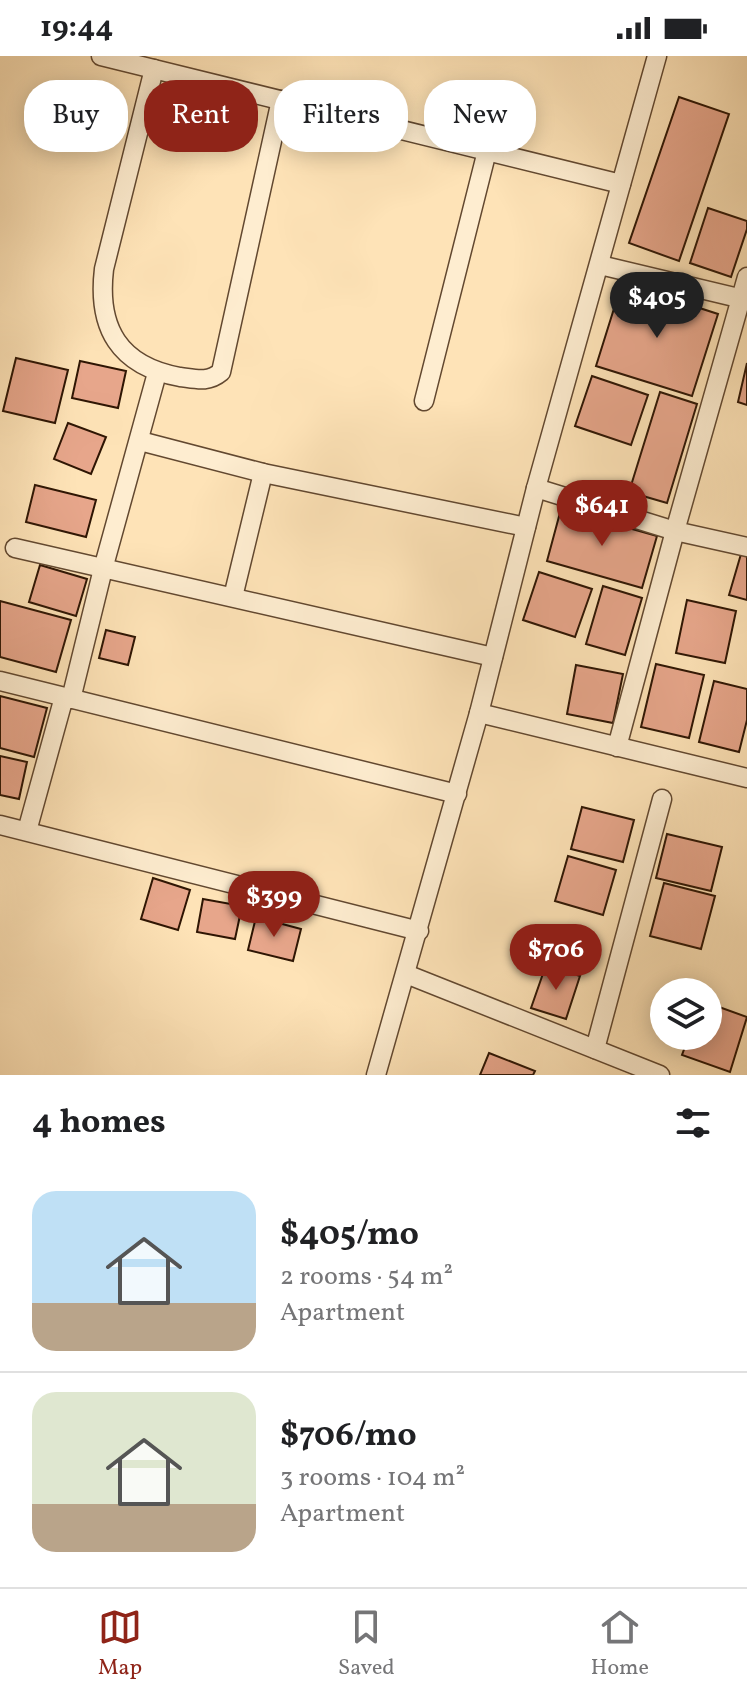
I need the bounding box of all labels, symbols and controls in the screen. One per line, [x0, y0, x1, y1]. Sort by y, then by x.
text: 19:44 [40, 7, 114, 49]
chip: Buy [24, 80, 128, 152]
chip: Rent [144, 80, 258, 152]
chip: Filters [274, 80, 408, 152]
chip: New [424, 80, 536, 152]
pin: $405 [610, 272, 704, 340]
text: $405 [628, 280, 686, 316]
pin: $641 [555, 480, 649, 548]
text: $641 [575, 488, 629, 524]
pin: $399 [227, 871, 321, 939]
text: $399 [246, 879, 302, 915]
pin: $706 [509, 924, 603, 992]
text: $706 [528, 932, 584, 968]
map controls [650, 978, 722, 1050]
button: layers [650, 978, 722, 1050]
text: 4 homes [32, 1100, 166, 1147]
icon: filters [671, 1101, 715, 1145]
text: $405/mo [280, 1212, 419, 1259]
icon: home [96, 1223, 192, 1319]
text: 2 rooms · 54 m² [280, 1259, 453, 1295]
text: Apartment [280, 1295, 405, 1331]
text: $706/mo [280, 1413, 417, 1460]
icon: home [96, 1424, 192, 1520]
text: 3 rooms · 104 m² [280, 1460, 465, 1496]
text: Apartment [280, 1496, 405, 1532]
tab: Map [98, 1605, 142, 1684]
tab: Saved [338, 1605, 395, 1684]
tab: Home [591, 1605, 649, 1684]

